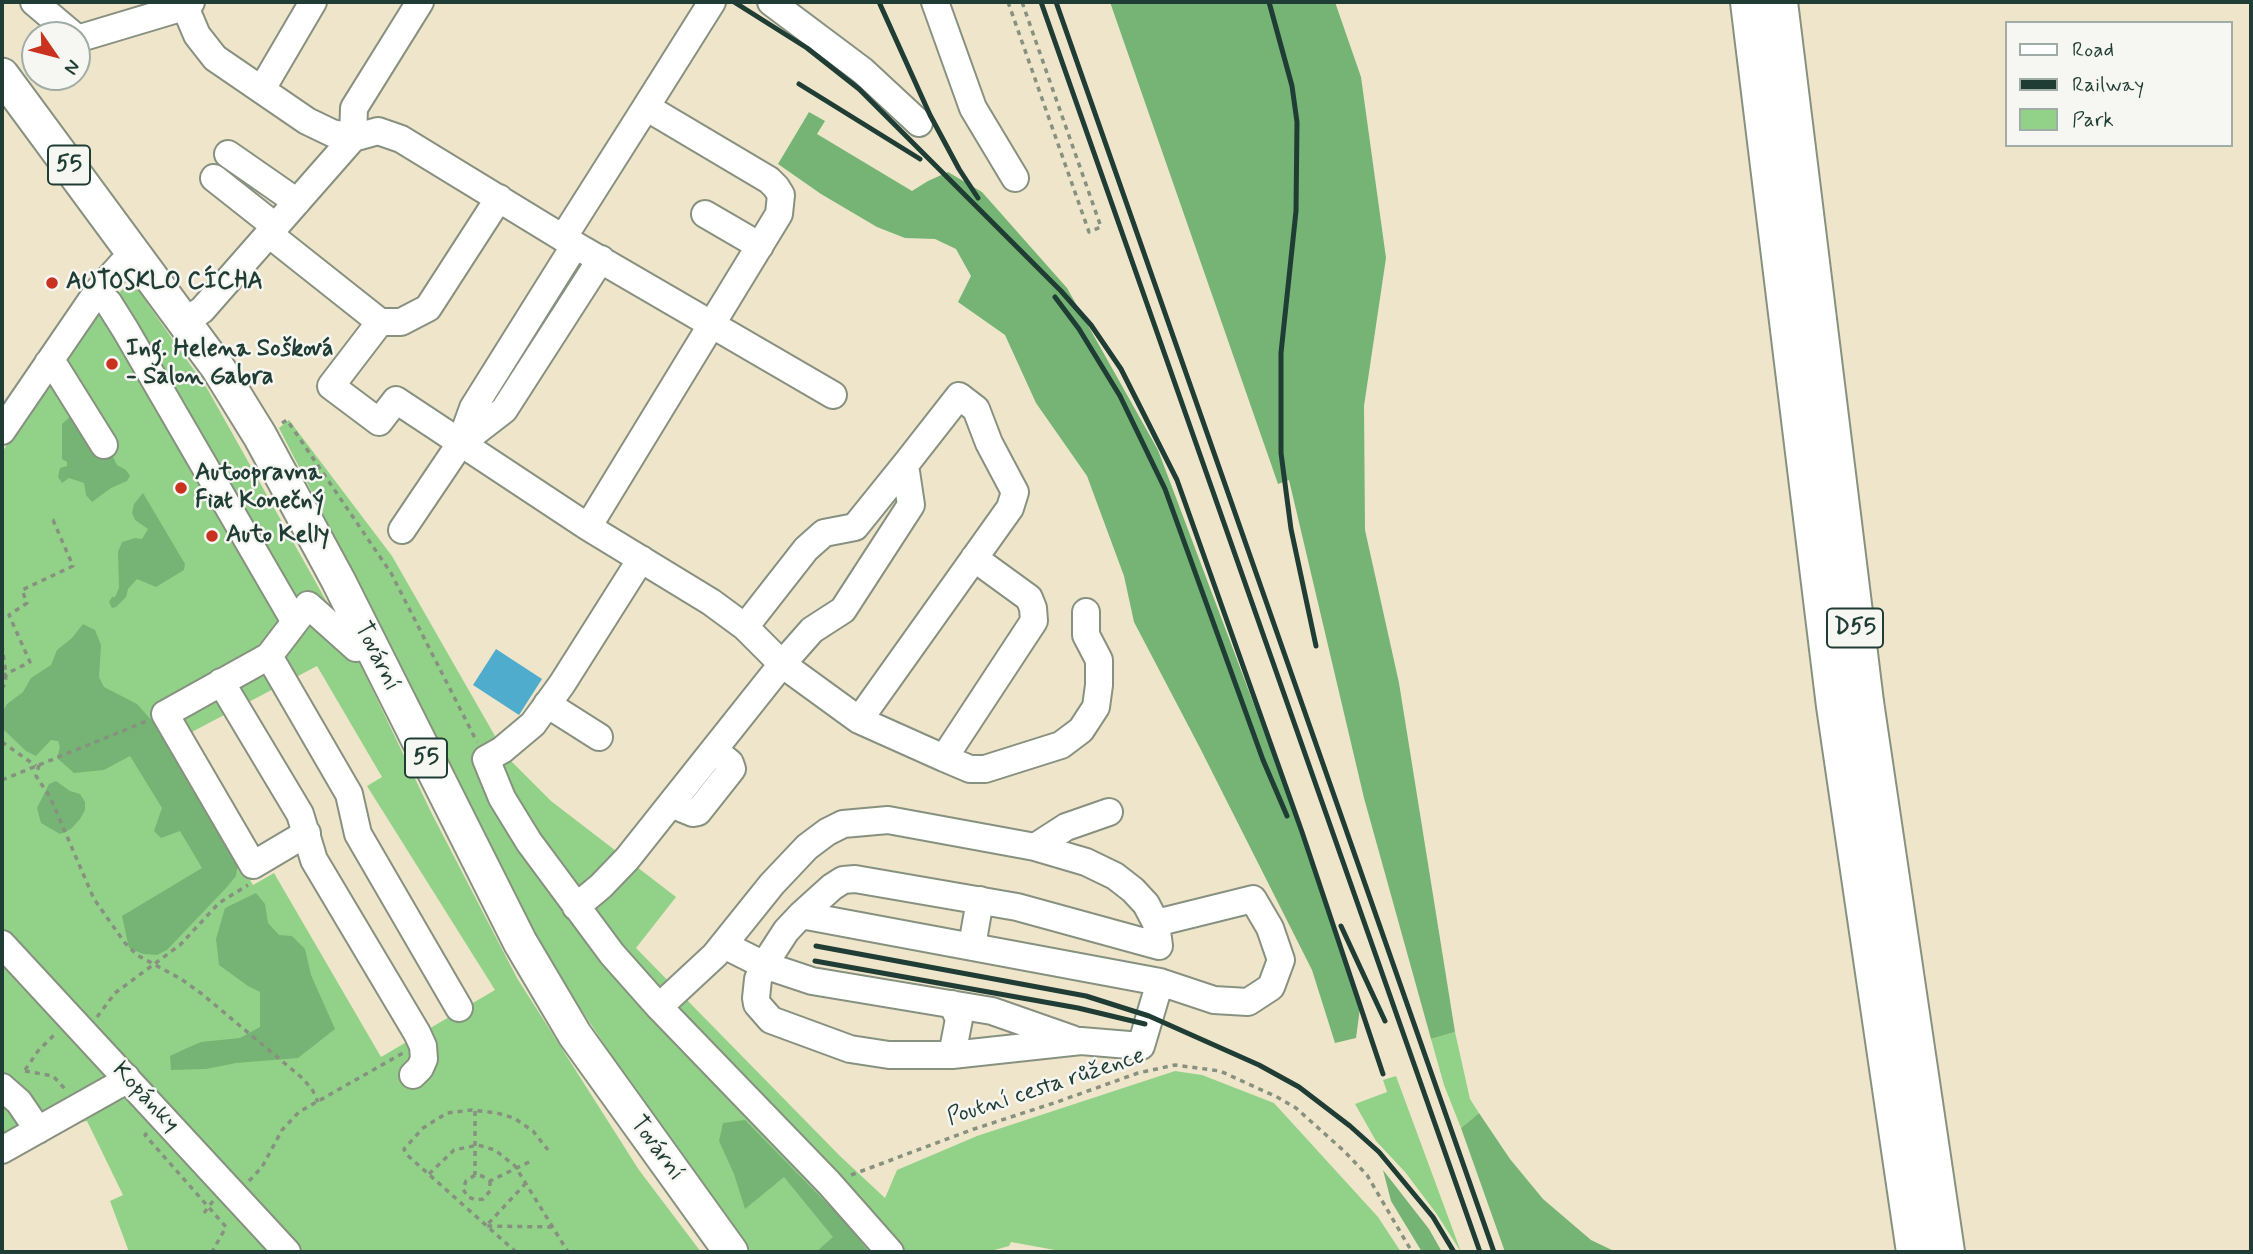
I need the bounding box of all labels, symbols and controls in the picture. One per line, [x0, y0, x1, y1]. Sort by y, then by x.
north arrow [21, 21, 91, 91]
legend [2004, 21, 2232, 147]
text: Road [2072, 36, 2114, 64]
text: N [58, 55, 86, 80]
text: Railway [2072, 71, 2144, 99]
text: Park [2072, 106, 2114, 134]
road number: 55 [48, 146, 90, 184]
place label: AUTOSKLO CÍCHA [66, 269, 263, 297]
marker: AUTOSKLO CÍCHA [44, 275, 60, 291]
place label: Ing. Helena Sošková - Salon Gabra [126, 336, 334, 392]
marker: Ing. Helena Sošková - Salon Gabra [104, 356, 120, 372]
place label: Autoopravna Fiat Konečný [195, 460, 324, 516]
marker: Autoopravna Fiat Konečný [173, 480, 189, 496]
place label: Auto Kelly [226, 522, 329, 550]
marker: Auto Kelly [204, 528, 220, 544]
road number: D55 [1827, 608, 1883, 648]
street label: Tovární [347, 618, 405, 696]
road number: 55 [405, 738, 447, 778]
street label: Poutní cesta růžence [944, 1042, 1148, 1134]
street label: Kopánky [105, 1057, 185, 1139]
street label: Tovární [623, 1111, 689, 1187]

